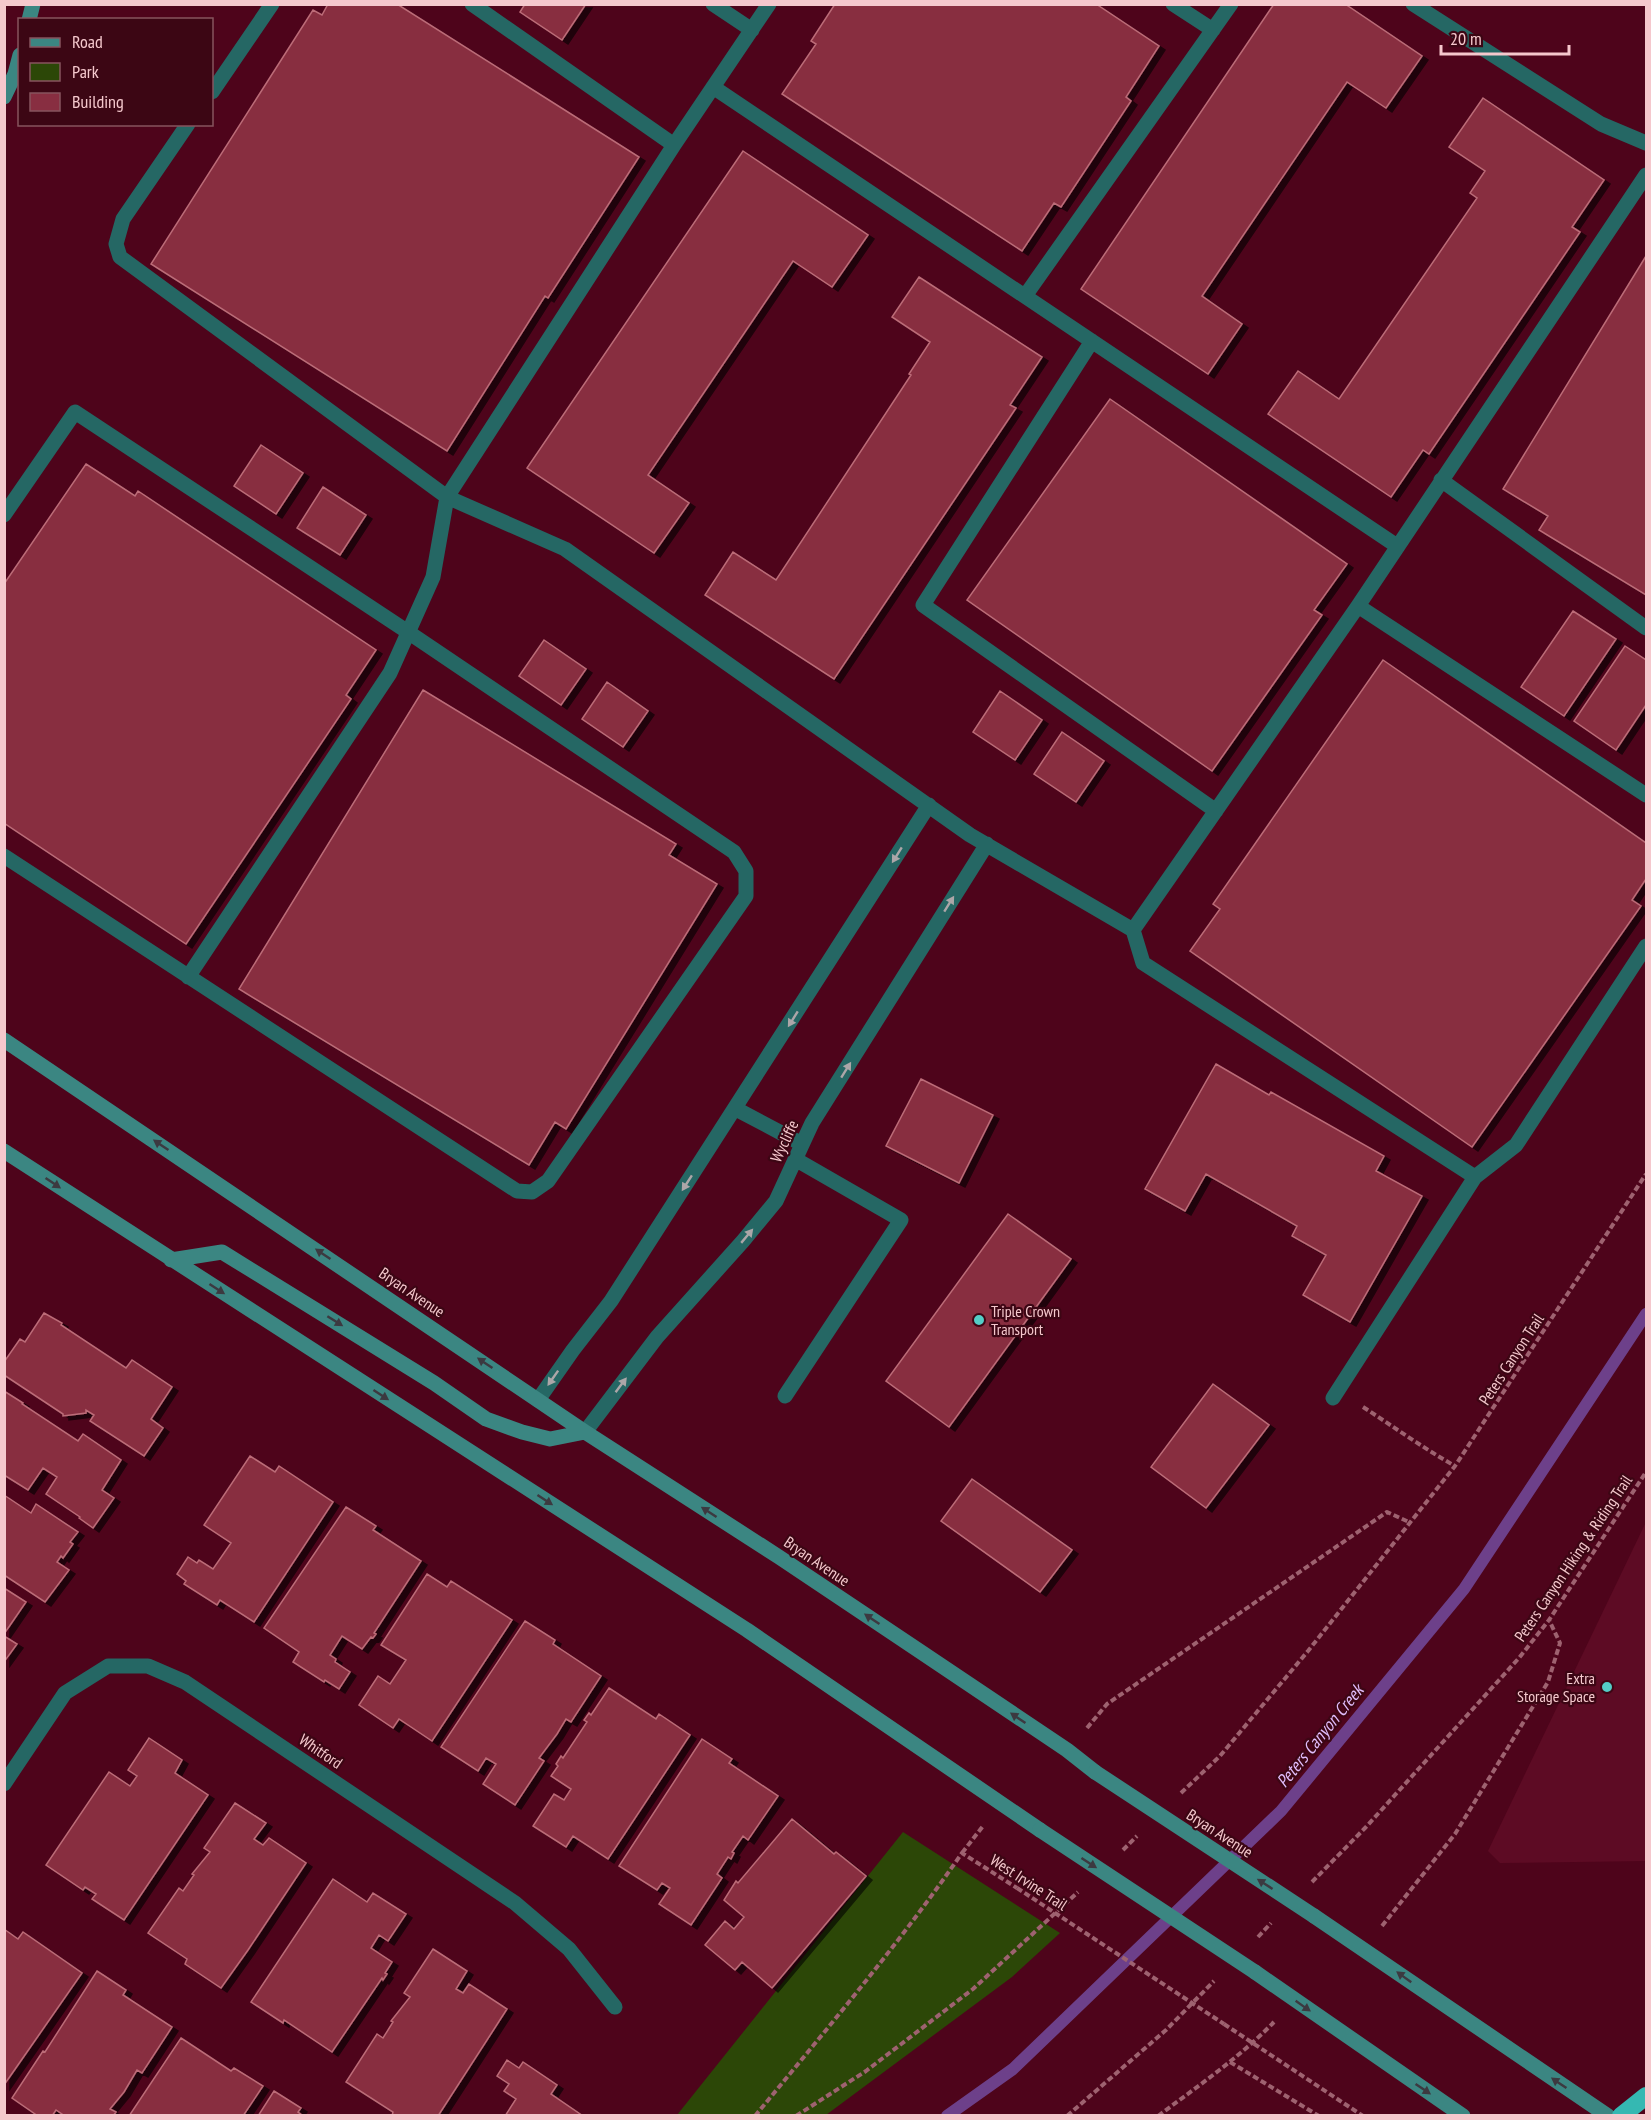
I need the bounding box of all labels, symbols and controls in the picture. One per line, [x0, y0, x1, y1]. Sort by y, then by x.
legend [18, 18, 213, 126]
scale bar [1441, 18, 1568, 56]
text: 20 m [1450, 27, 1482, 50]
text: Road [72, 30, 103, 53]
text: Park [72, 60, 99, 83]
text: Building [72, 90, 124, 113]
one-way arrow [892, 847, 903, 863]
one-way arrow [944, 896, 955, 913]
one-way arrow [788, 1011, 799, 1027]
one-way arrow [840, 1061, 851, 1078]
street label: Wycliffe [766, 1117, 802, 1165]
one-way arrow [153, 1140, 170, 1151]
one-way arrow [682, 1175, 693, 1191]
one-way arrow [45, 1177, 61, 1188]
one-way arrow [740, 1228, 753, 1244]
one-way arrow [316, 1248, 332, 1260]
street label: Bryan Avenue [375, 1263, 449, 1321]
one-way arrow [209, 1284, 225, 1295]
place label: Triple Crown Transport [991, 1301, 1060, 1339]
street label: Peters Canyon Trail [1474, 1309, 1548, 1408]
marker: Triple Crown Transport [972, 1313, 986, 1327]
one-way arrow [327, 1316, 343, 1327]
one-way arrow [477, 1358, 493, 1369]
one-way arrow [547, 1370, 559, 1386]
one-way arrow [614, 1377, 627, 1393]
one-way arrow [373, 1389, 389, 1400]
street label: Peters Canyon Hiking & Riding Trail [1510, 1471, 1636, 1645]
one-way arrow [537, 1495, 553, 1506]
one-way arrow [701, 1506, 717, 1517]
street label: Bryan Avenue [780, 1532, 854, 1590]
one-way arrow [864, 1614, 880, 1625]
place label: Extra Storage Space [1517, 1668, 1595, 1706]
water label: Peters Canyon Creek [1271, 1678, 1369, 1792]
marker: Extra Storage Space [1600, 1680, 1614, 1694]
one-way arrow [1010, 1712, 1026, 1723]
street label: Whitford [296, 1729, 346, 1773]
street label: Bryan Avenue [1183, 1804, 1257, 1862]
street label: West Irvine Trail [987, 1850, 1072, 1915]
one-way arrow [1081, 1857, 1097, 1868]
one-way arrow [1257, 1878, 1273, 1889]
one-way arrow [1397, 1971, 1413, 1983]
one-way arrow [1295, 1999, 1310, 2011]
one-way arrow [1551, 2078, 1567, 2089]
one-way arrow [1415, 2083, 1431, 2094]

